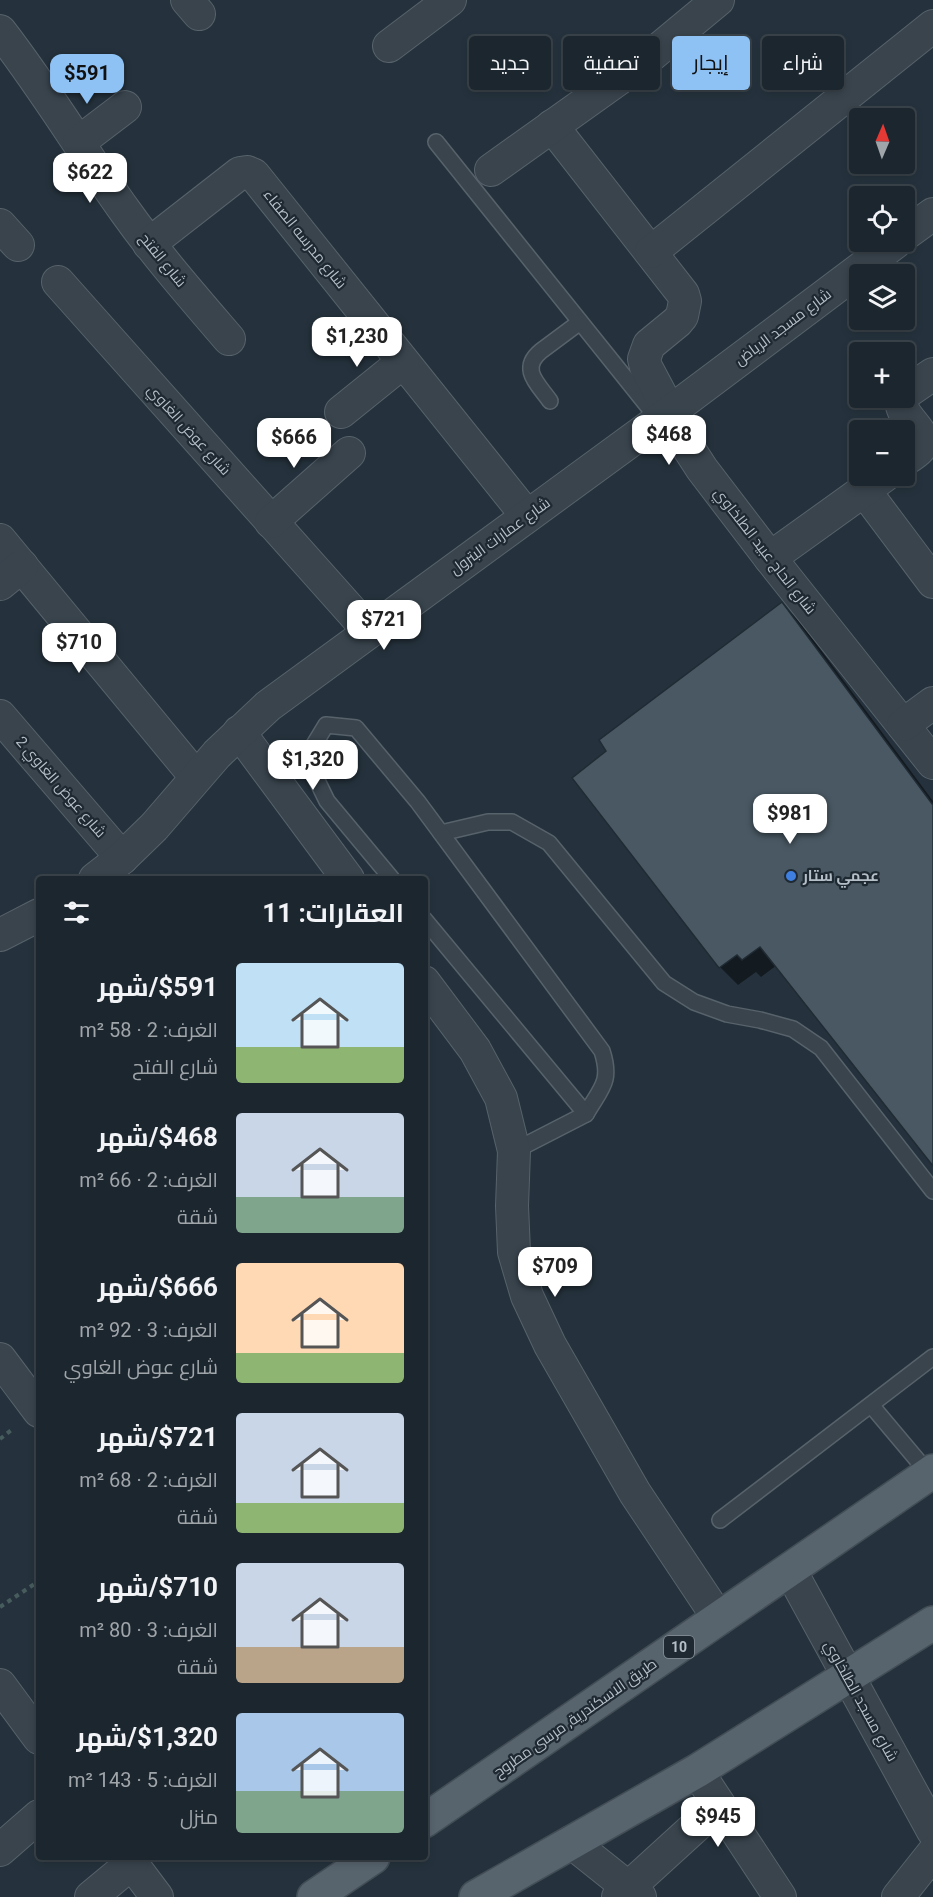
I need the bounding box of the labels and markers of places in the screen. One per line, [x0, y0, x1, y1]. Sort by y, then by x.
pin: $591 [51, 54, 123, 105]
pin: $622 [54, 153, 126, 204]
pin: $1,230 [308, 317, 406, 368]
pin: $468 [633, 415, 705, 466]
pin: $666 [258, 418, 330, 469]
pin: $721 [348, 600, 420, 651]
pin: $710 [43, 623, 115, 674]
pin: $1,320 [264, 740, 362, 791]
pin: $981 [754, 794, 826, 845]
place label: عجمي ستار [802, 867, 879, 888]
marker: عجمي ستار [784, 869, 798, 883]
pin: $709 [519, 1247, 591, 1298]
pin: $945 [682, 1797, 754, 1848]

